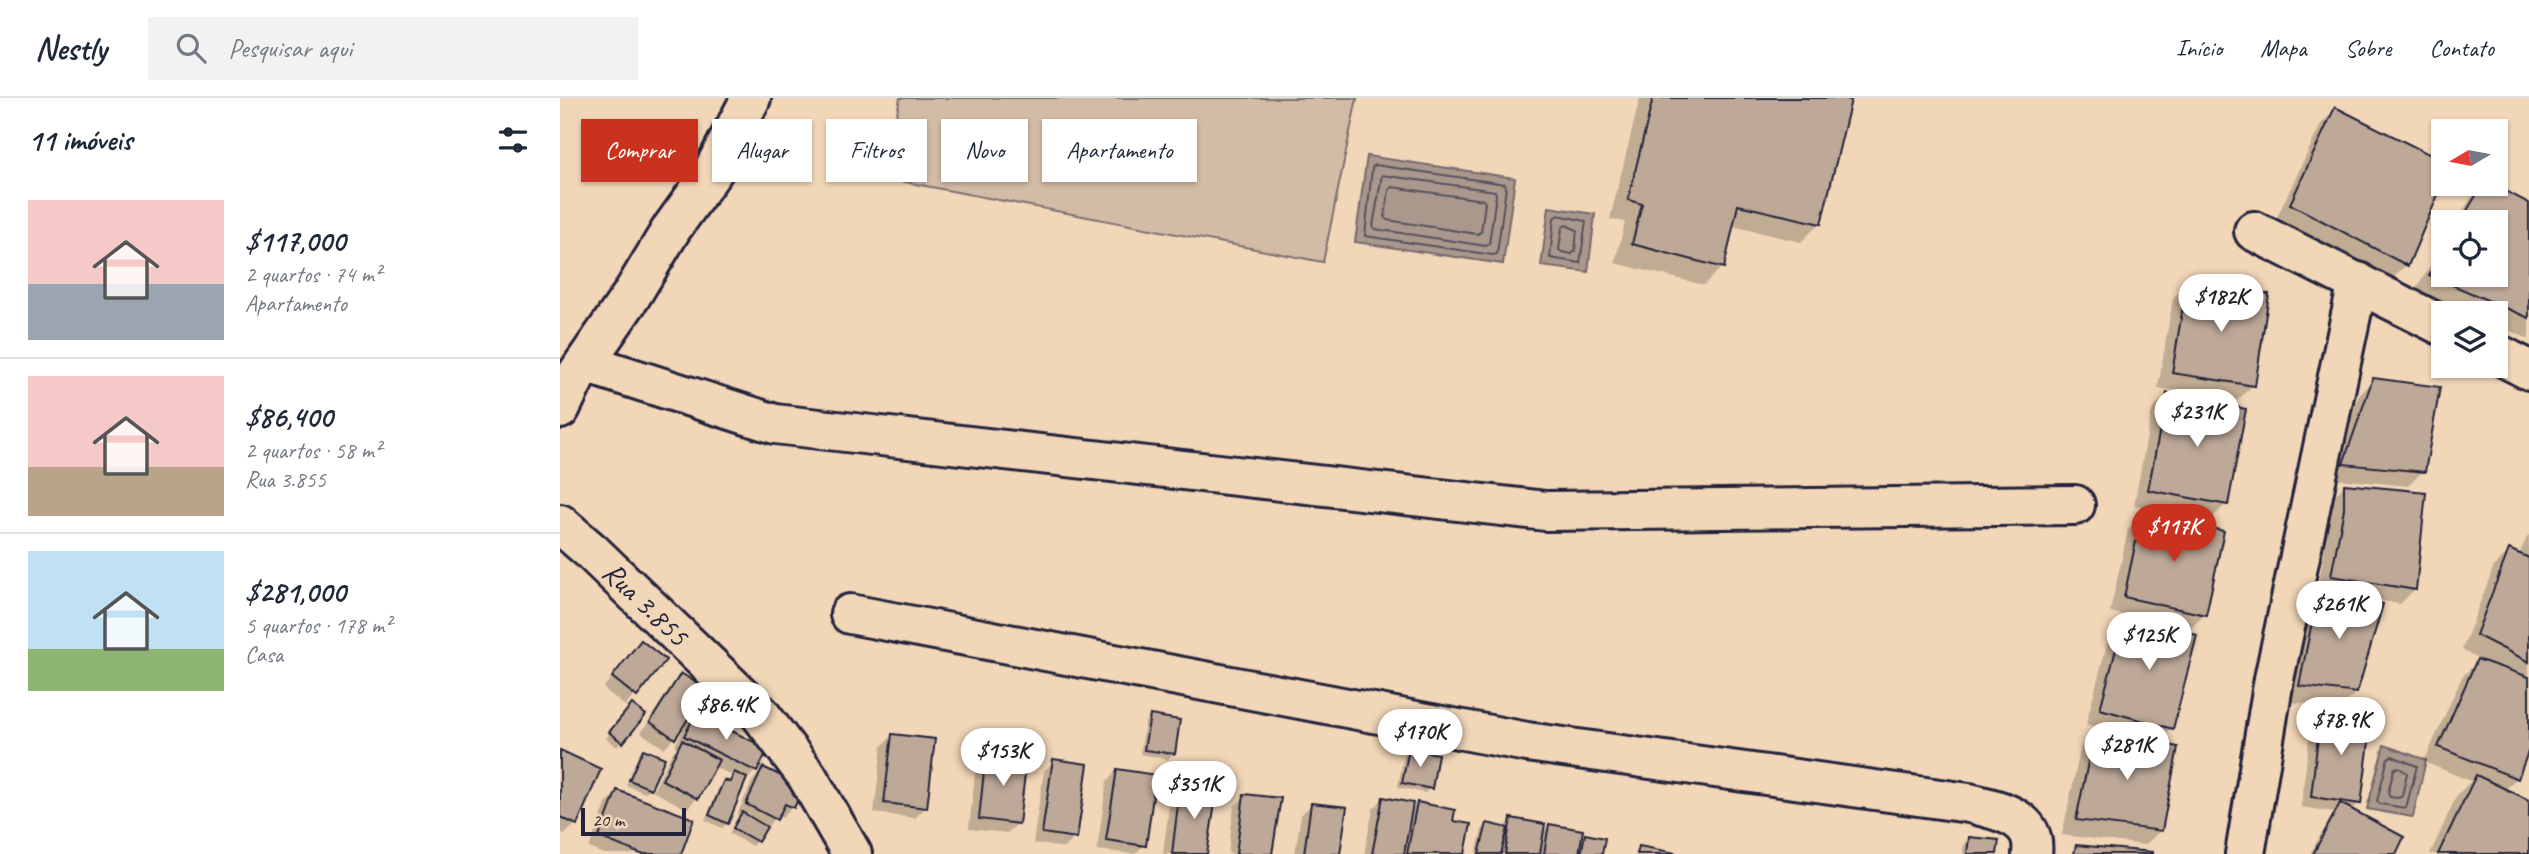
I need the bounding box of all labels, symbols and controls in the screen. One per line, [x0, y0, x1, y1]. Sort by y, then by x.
search box [148, 17, 638, 80]
text: Nestly [35, 27, 106, 69]
icon: search [172, 29, 210, 67]
text: Pesquisar aqui [228, 32, 352, 65]
text: Início [2176, 33, 2222, 63]
text: Mapa [2260, 33, 2307, 63]
text: Sobre [2345, 33, 2391, 63]
text: Contato [2429, 33, 2494, 63]
chip: Comprar [581, 119, 698, 182]
chip: Alugar [712, 119, 812, 182]
chip: Filtros [826, 119, 927, 182]
chip: Novo [941, 119, 1028, 182]
chip: Apartamento [1042, 119, 1197, 182]
north arrow [2431, 119, 2508, 196]
map controls [2431, 119, 2508, 378]
text: 11 imóveis [28, 121, 132, 159]
icon: filters [494, 121, 532, 159]
button: locate [2431, 210, 2508, 287]
text: $117,000 [245, 222, 345, 260]
icon: home [84, 228, 168, 312]
text: 2 quartos · 74 m² [245, 260, 381, 289]
pin: $182K [2172, 274, 2270, 334]
text: $182K [2194, 282, 2248, 311]
text: Apartamento [245, 289, 347, 318]
button: layers [2431, 301, 2508, 378]
pin: $231K [2148, 390, 2246, 449]
text: $231K [2170, 397, 2224, 426]
text: $86,400 [245, 398, 333, 436]
icon: home [84, 404, 168, 488]
text: 2 quartos · 58 m² [245, 436, 381, 465]
text: Rua 3.855 [245, 465, 326, 494]
pin: $117K [2125, 504, 2223, 564]
text: $117K [2148, 512, 2201, 541]
street label: Rua 3.855 [594, 553, 698, 655]
text: $281,000 [245, 573, 345, 611]
icon: home [84, 579, 168, 663]
pin: $261K [2290, 582, 2388, 641]
text: $261K [2312, 589, 2366, 618]
text: 5 quartos · 178 m² [245, 611, 391, 640]
pin: $125K [2100, 612, 2198, 672]
text: $125K [2123, 620, 2175, 649]
text: Casa [245, 640, 283, 669]
pin: $86.4K [669, 682, 783, 742]
text: $86.4K [697, 690, 755, 719]
pin: $78.9K [2284, 698, 2398, 757]
text: $78.9K [2312, 705, 2370, 734]
pin: $170K [1371, 710, 1469, 769]
text: $170K [1394, 717, 1447, 746]
pin: $281K [2078, 722, 2176, 782]
pin: $153K [954, 728, 1052, 788]
text: $281K [2100, 730, 2154, 759]
text: $153K [977, 736, 1029, 765]
pin: $351K [1145, 762, 1243, 821]
text: $351K [1168, 769, 1220, 798]
scale bar [581, 805, 686, 837]
text: 20 m [592, 808, 624, 832]

